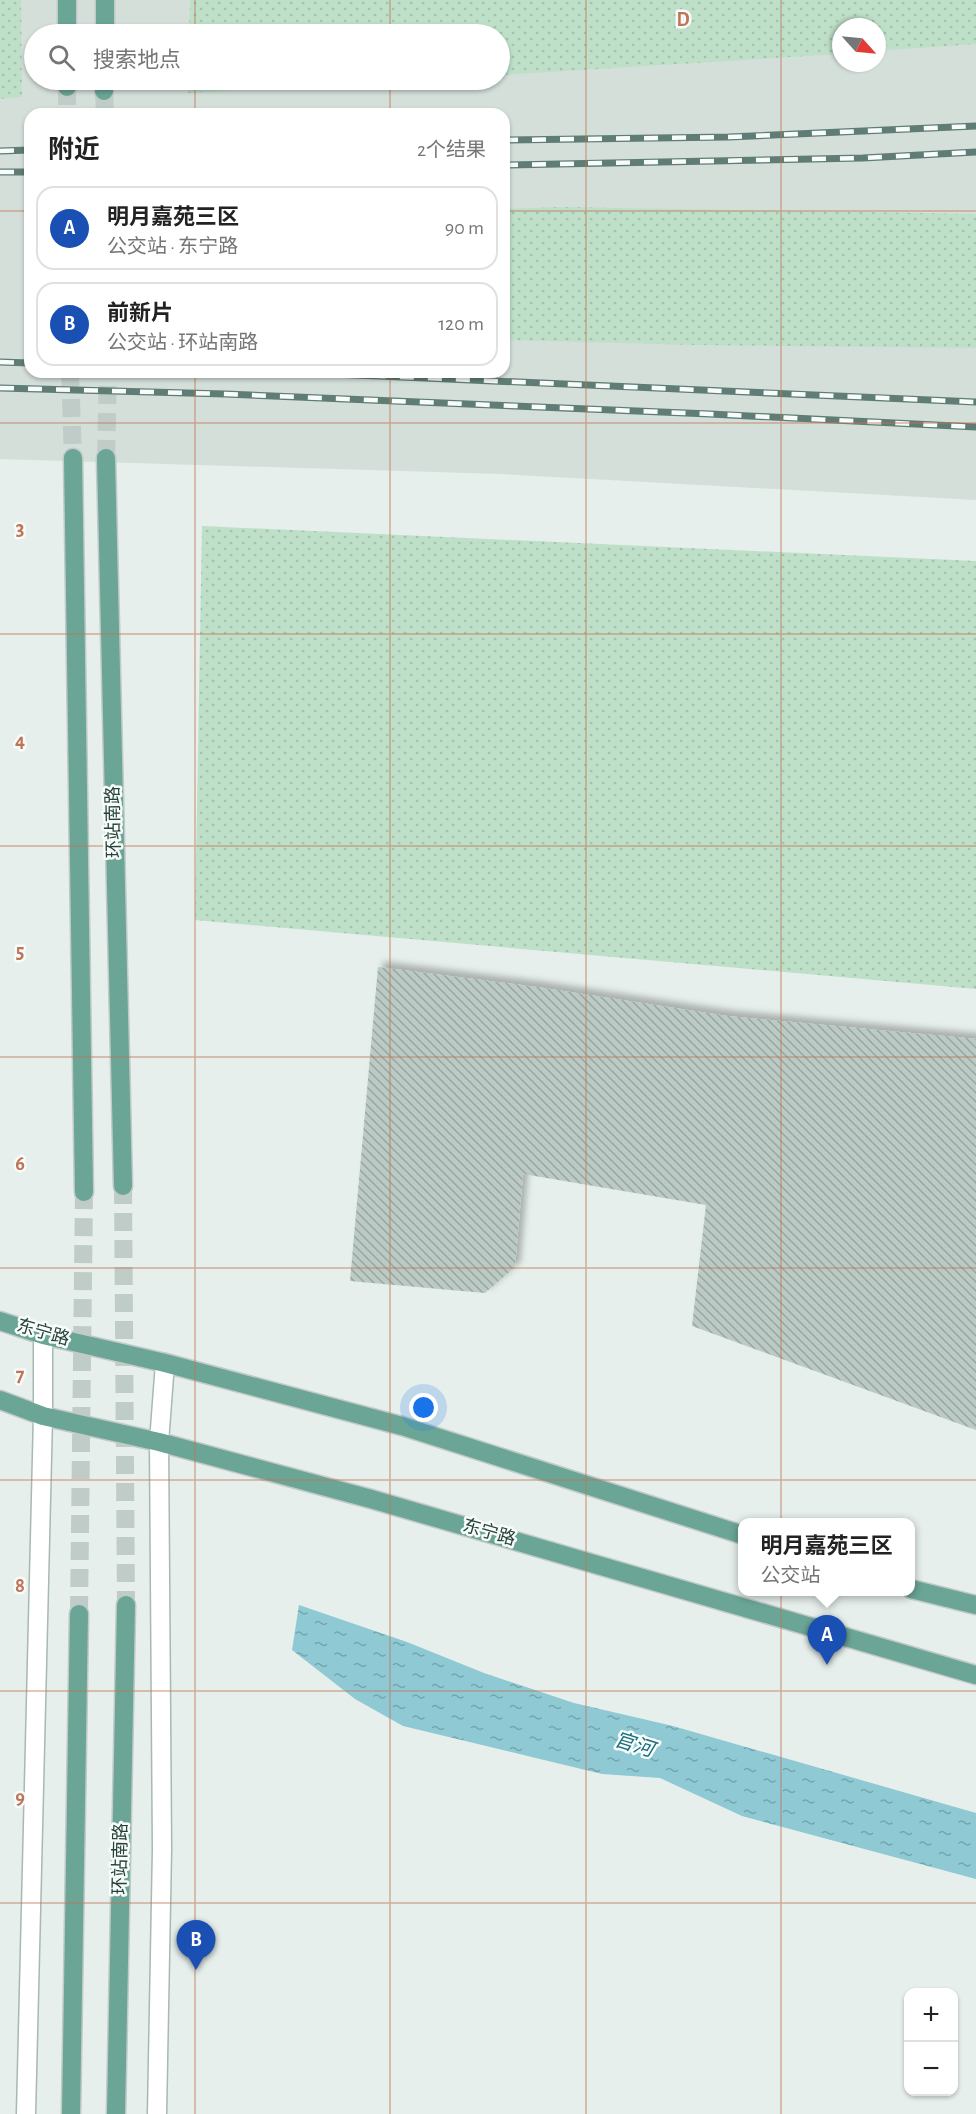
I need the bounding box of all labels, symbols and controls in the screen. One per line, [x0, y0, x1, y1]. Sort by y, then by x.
text: D [676, 10, 690, 30]
north arrow [832, 18, 886, 72]
search box [24, 24, 510, 90]
icon: search [45, 41, 78, 74]
text: 搜索地点 [93, 49, 181, 71]
text: 附近 [48, 137, 100, 163]
text: 2个结果 [417, 140, 486, 160]
text: 明月嘉苑三区 [107, 206, 239, 228]
text: A [64, 218, 76, 238]
text: 90 m [445, 218, 484, 238]
text: 公交站 · 东宁路 [107, 237, 238, 257]
text: 前新片 [107, 302, 173, 324]
text: B [64, 314, 75, 334]
text: 120 m [438, 314, 484, 334]
text: 公交站 · 环站南路 [107, 333, 258, 353]
text: 3 [16, 519, 24, 539]
text: 4 [15, 731, 25, 751]
street label: 环站南路 [102, 786, 124, 858]
text: 5 [16, 942, 24, 962]
text: 6 [15, 1154, 25, 1174]
street label: 东宁路 [15, 1315, 72, 1349]
text: 7 [16, 1365, 25, 1385]
your location [409, 1393, 438, 1422]
street label: 东宁路 [461, 1515, 518, 1549]
popup [738, 1518, 915, 1596]
text: 明月嘉苑三区 [760, 1535, 893, 1557]
text: 公交站 [760, 1566, 820, 1586]
text: 8 [15, 1576, 25, 1596]
pin: A [808, 1616, 846, 1665]
water label: 官河 [612, 1729, 660, 1762]
text: 9 [15, 1788, 25, 1808]
street label: 环站南路 [109, 1823, 131, 1895]
pin: B [176, 1920, 216, 1970]
map controls [904, 1988, 958, 2096]
button: + [904, 1988, 958, 2042]
button: − [904, 2042, 958, 2096]

